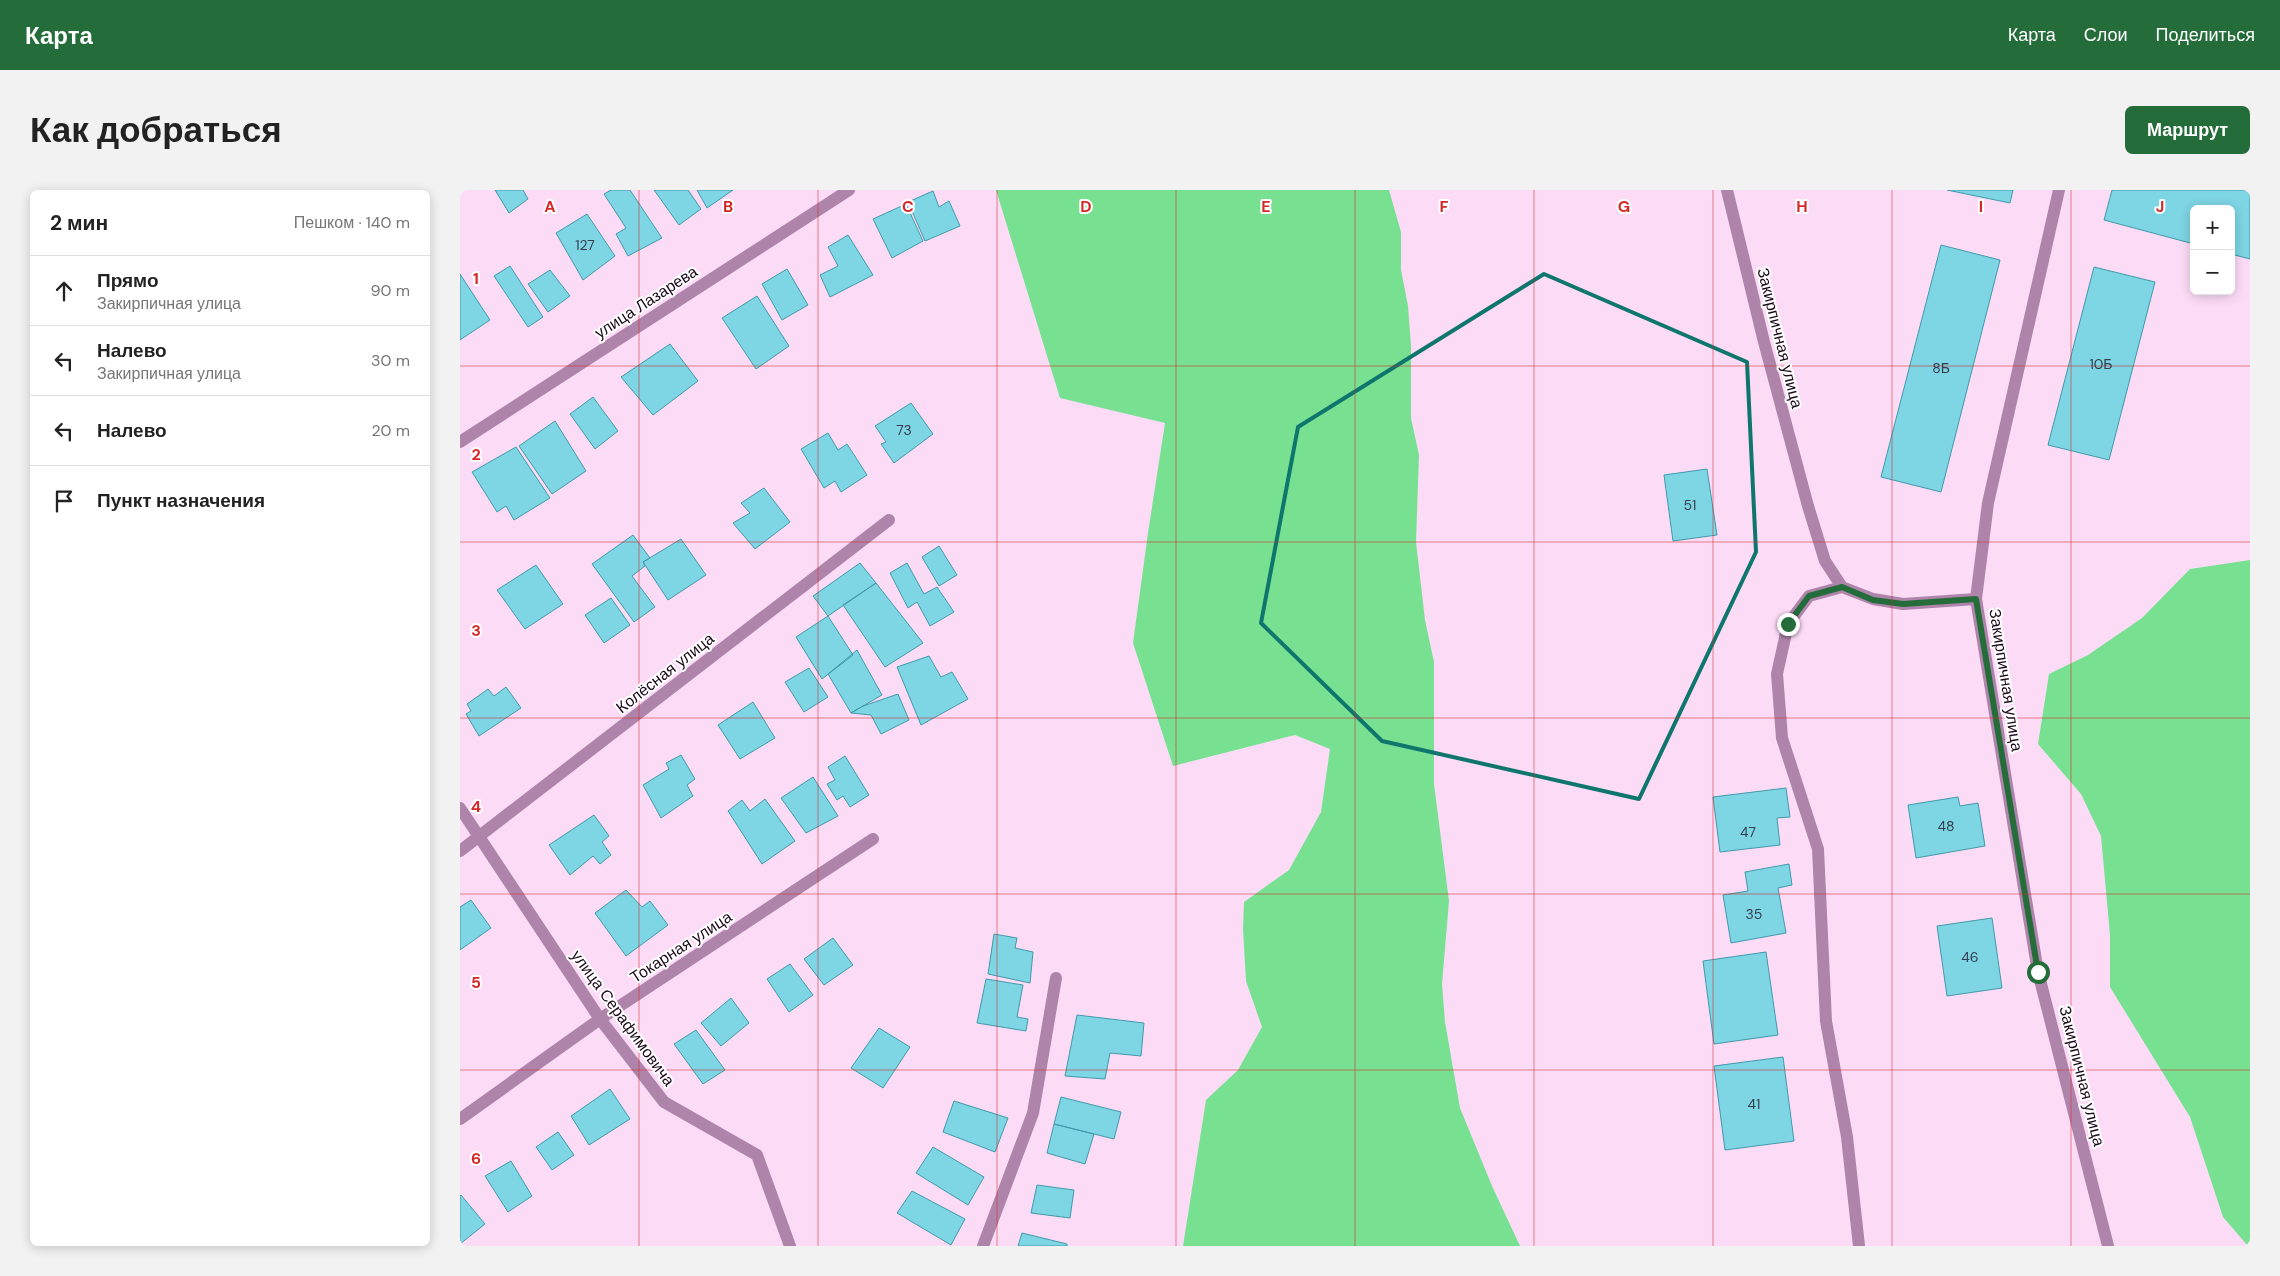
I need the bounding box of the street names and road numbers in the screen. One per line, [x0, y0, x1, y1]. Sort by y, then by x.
street label: улица Лазарева [590, 261, 702, 343]
street label: Закирпичная улица [1752, 266, 1808, 410]
street label: Закирпичная улица [1984, 607, 2028, 753]
street label: Колёсная улица [612, 628, 718, 718]
street label: Токарная улица [626, 906, 736, 988]
street label: улица Серафимовича [567, 946, 680, 1090]
street label: Закирпичная улица [2054, 1004, 2110, 1148]

